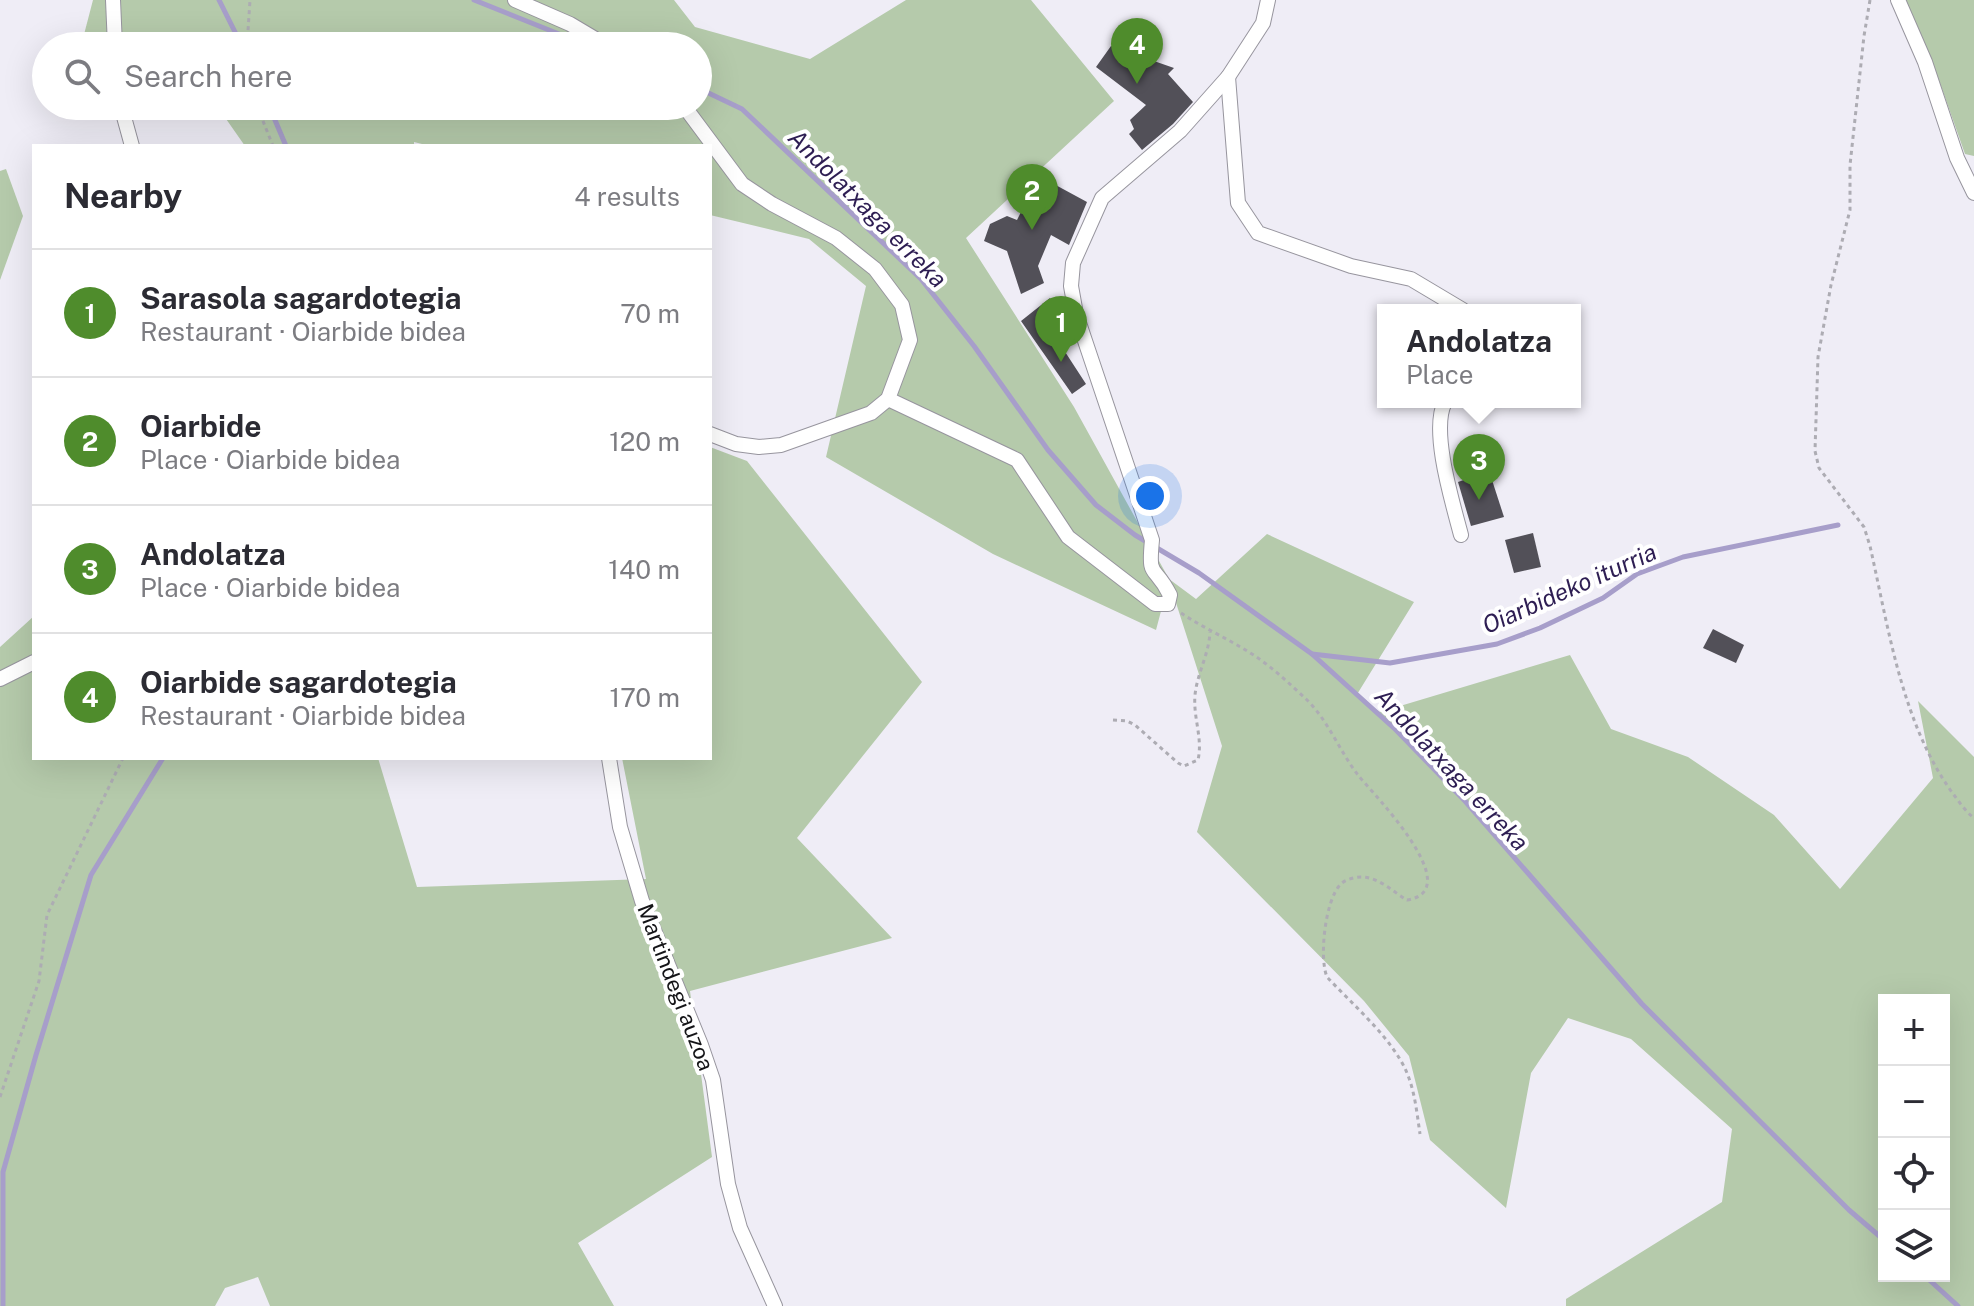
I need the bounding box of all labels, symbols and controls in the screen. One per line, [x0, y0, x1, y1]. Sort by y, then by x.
pin: 4 [1111, 18, 1163, 84]
search box [32, 32, 712, 120]
icon: search [60, 54, 104, 98]
text: Search here [124, 58, 292, 94]
water label: Andolatxaga erreka [783, 123, 953, 293]
pin: 2 [1006, 164, 1058, 230]
text: Nearby [64, 176, 182, 216]
text: 4 results [574, 181, 680, 212]
text: Sarasola sagardotegia [140, 280, 462, 316]
pin: 1 [1035, 296, 1087, 362]
text: 1 [84, 298, 96, 329]
text: 70 m [620, 298, 680, 329]
popup [1377, 304, 1581, 408]
text: Restaurant · Oiarbide bidea [140, 316, 466, 347]
text: Andolatza [1406, 323, 1552, 359]
text: Place [1406, 359, 1474, 390]
text: Oiarbide [140, 408, 262, 444]
text: 2 [82, 426, 98, 457]
text: 120 m [609, 426, 680, 457]
pin: 3 [1453, 434, 1505, 500]
text: Place · Oiarbide bidea [140, 444, 400, 475]
your location [1130, 476, 1170, 516]
text: Andolatza [140, 536, 286, 572]
water label: Oiarbideko iturria [1478, 537, 1660, 639]
text: 3 [81, 554, 99, 585]
text: 140 m [608, 554, 680, 585]
text: Place · Oiarbide bidea [140, 572, 400, 603]
text: Oiarbide sagardotegia [140, 664, 457, 700]
text: 4 [81, 682, 99, 713]
text: 170 m [610, 682, 680, 713]
water label: Andolatxaga erreka [1370, 682, 1534, 856]
text: Restaurant · Oiarbide bidea [140, 700, 466, 731]
street label: Martindegi auzoa [632, 900, 720, 1074]
map controls [1878, 994, 1950, 1282]
button: + [1878, 994, 1950, 1066]
button: − [1878, 1066, 1950, 1138]
button: locate [1878, 1138, 1950, 1210]
button: layers [1878, 1210, 1950, 1282]

